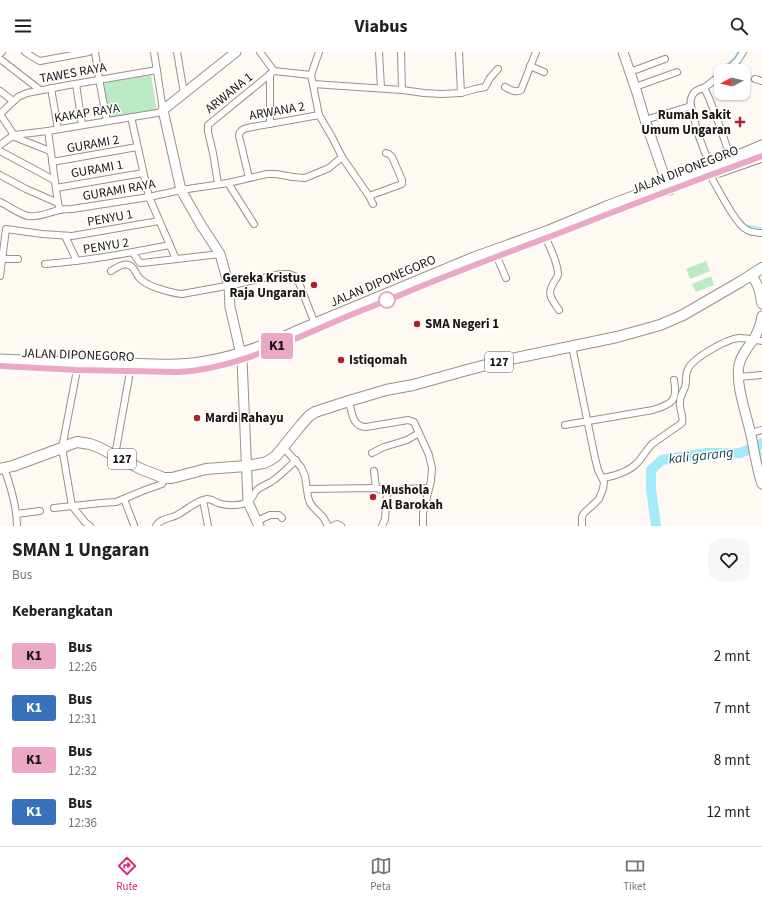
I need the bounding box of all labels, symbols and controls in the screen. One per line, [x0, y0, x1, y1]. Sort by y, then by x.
text: Viabus [355, 14, 407, 39]
icon: menu [12, 15, 34, 37]
icon: search [728, 15, 750, 37]
street label: TAWES RAYA [38, 58, 109, 88]
north arrow [714, 64, 750, 100]
map controls [714, 64, 750, 100]
street label: ARWANA 1 [201, 68, 257, 118]
street label: ARWANA 2 [248, 97, 306, 125]
street label: KAKAP RAYA [53, 99, 122, 127]
place label: Rumah Sakit Umum Ungaran [641, 106, 731, 139]
marker: Rumah Sakit Umum Ungaran [734, 116, 746, 128]
street label: GURAMI 2 [65, 131, 121, 157]
street label: JALAN DIPONEGORO [629, 141, 741, 199]
street label: GURAMI 1 [69, 156, 125, 182]
street label: GURAMI RAYA [81, 175, 158, 205]
street label: PENYU 1 [86, 205, 134, 231]
street label: PENYU 2 [82, 234, 130, 258]
street label: JALAN DIPONEGORO [327, 251, 439, 311]
place label: Gereka Kristus Raja Ungaran [222, 269, 306, 302]
marker: Gereka Kristus Raja Ungaran [309, 280, 319, 290]
unlabelled marker [378, 291, 396, 309]
place label: SMA Negeri 1 [425, 315, 499, 333]
marker: SMA Negeri 1 [412, 319, 422, 329]
line badge: K1 [259, 333, 295, 359]
text: K1 [269, 336, 285, 356]
street label: JALAN DIPONEGORO [21, 344, 135, 366]
place label: Istiqomah [349, 351, 407, 369]
road number: 127 [485, 352, 513, 372]
marker: Istiqomah [336, 355, 346, 365]
place label: Mardi Rahayu [205, 409, 284, 427]
marker: Mardi Rahayu [192, 413, 202, 423]
water label: kali garang [667, 443, 735, 469]
road number: 127 [108, 449, 136, 469]
place label: Mushola Al Barokah [380, 481, 443, 514]
marker: Mushola Al Barokah [368, 492, 378, 502]
text: SMAN 1 Ungaran [12, 537, 149, 564]
button: heart [708, 539, 750, 581]
text: Bus [12, 566, 32, 584]
text: Keberangkatan [12, 601, 113, 622]
text: Bus [68, 637, 92, 658]
text: K1 [26, 646, 42, 666]
text: 2 mnt [714, 646, 750, 667]
text: 12:26 [68, 658, 97, 676]
text: Bus [68, 689, 92, 710]
text: K1 [26, 698, 42, 718]
text: 7 mnt [714, 698, 750, 719]
text: 12:31 [68, 710, 97, 728]
text: Bus [68, 741, 92, 762]
text: K1 [26, 750, 42, 770]
text: 8 mnt [714, 750, 750, 771]
text: 12:32 [68, 762, 97, 780]
text: Bus [68, 793, 92, 814]
text: K1 [26, 802, 42, 822]
text: 12 mnt [706, 802, 750, 823]
text: 12:36 [68, 814, 97, 832]
tab: Rute [116, 855, 138, 894]
tab: Peta [370, 855, 392, 894]
tab: Tiket [623, 855, 646, 894]

